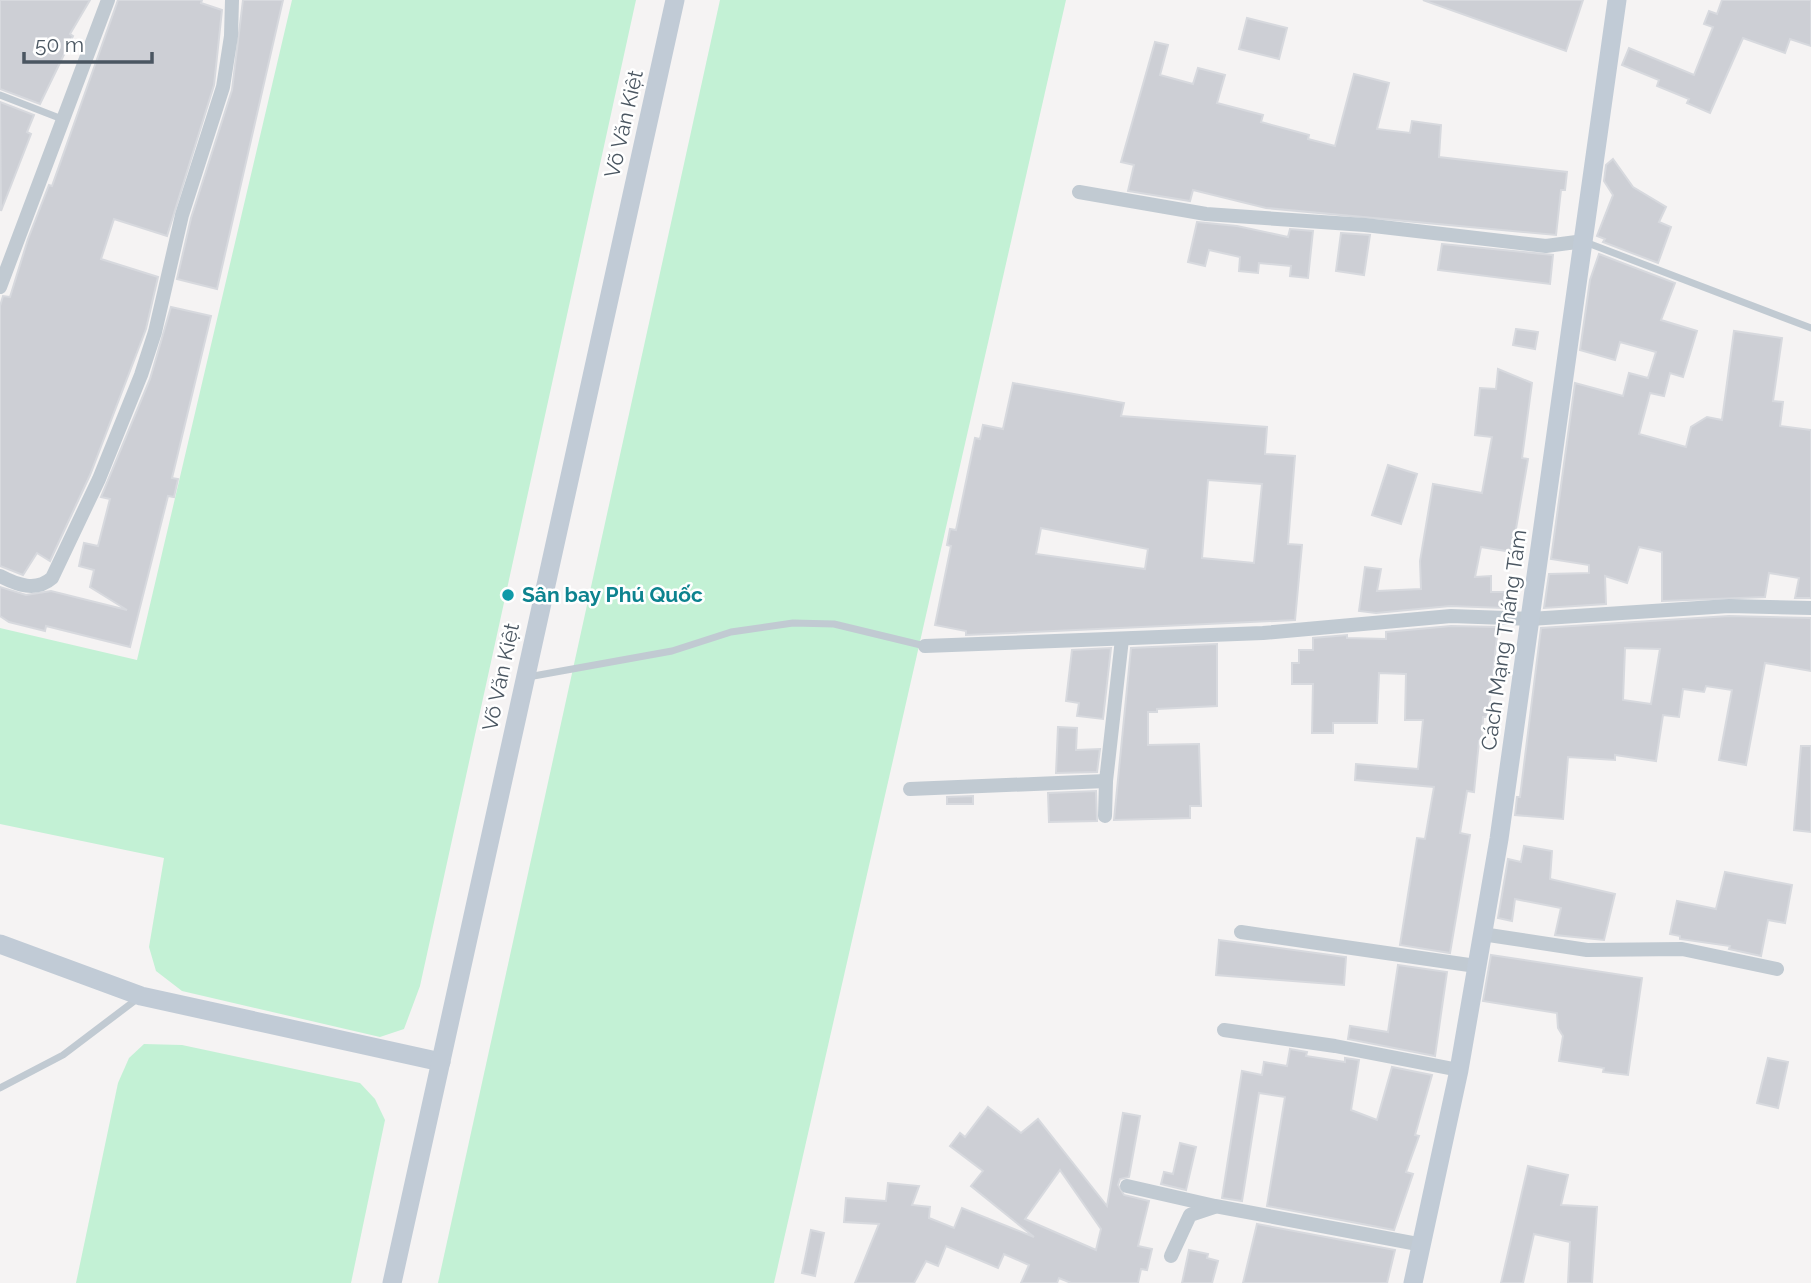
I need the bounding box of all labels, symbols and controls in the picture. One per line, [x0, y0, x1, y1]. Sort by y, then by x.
scale bar [24, 21, 152, 65]
text: 50 m [35, 32, 84, 57]
street label: Võ Văn Kiệt [599, 68, 648, 180]
street label: Cách Mạng Tháng Tám [1476, 528, 1531, 752]
place label: Sân bay Phú Quốc [522, 582, 703, 607]
marker: Sân bay Phú Quốc [500, 587, 516, 603]
street label: Võ Văn Kiệt [477, 621, 524, 733]

